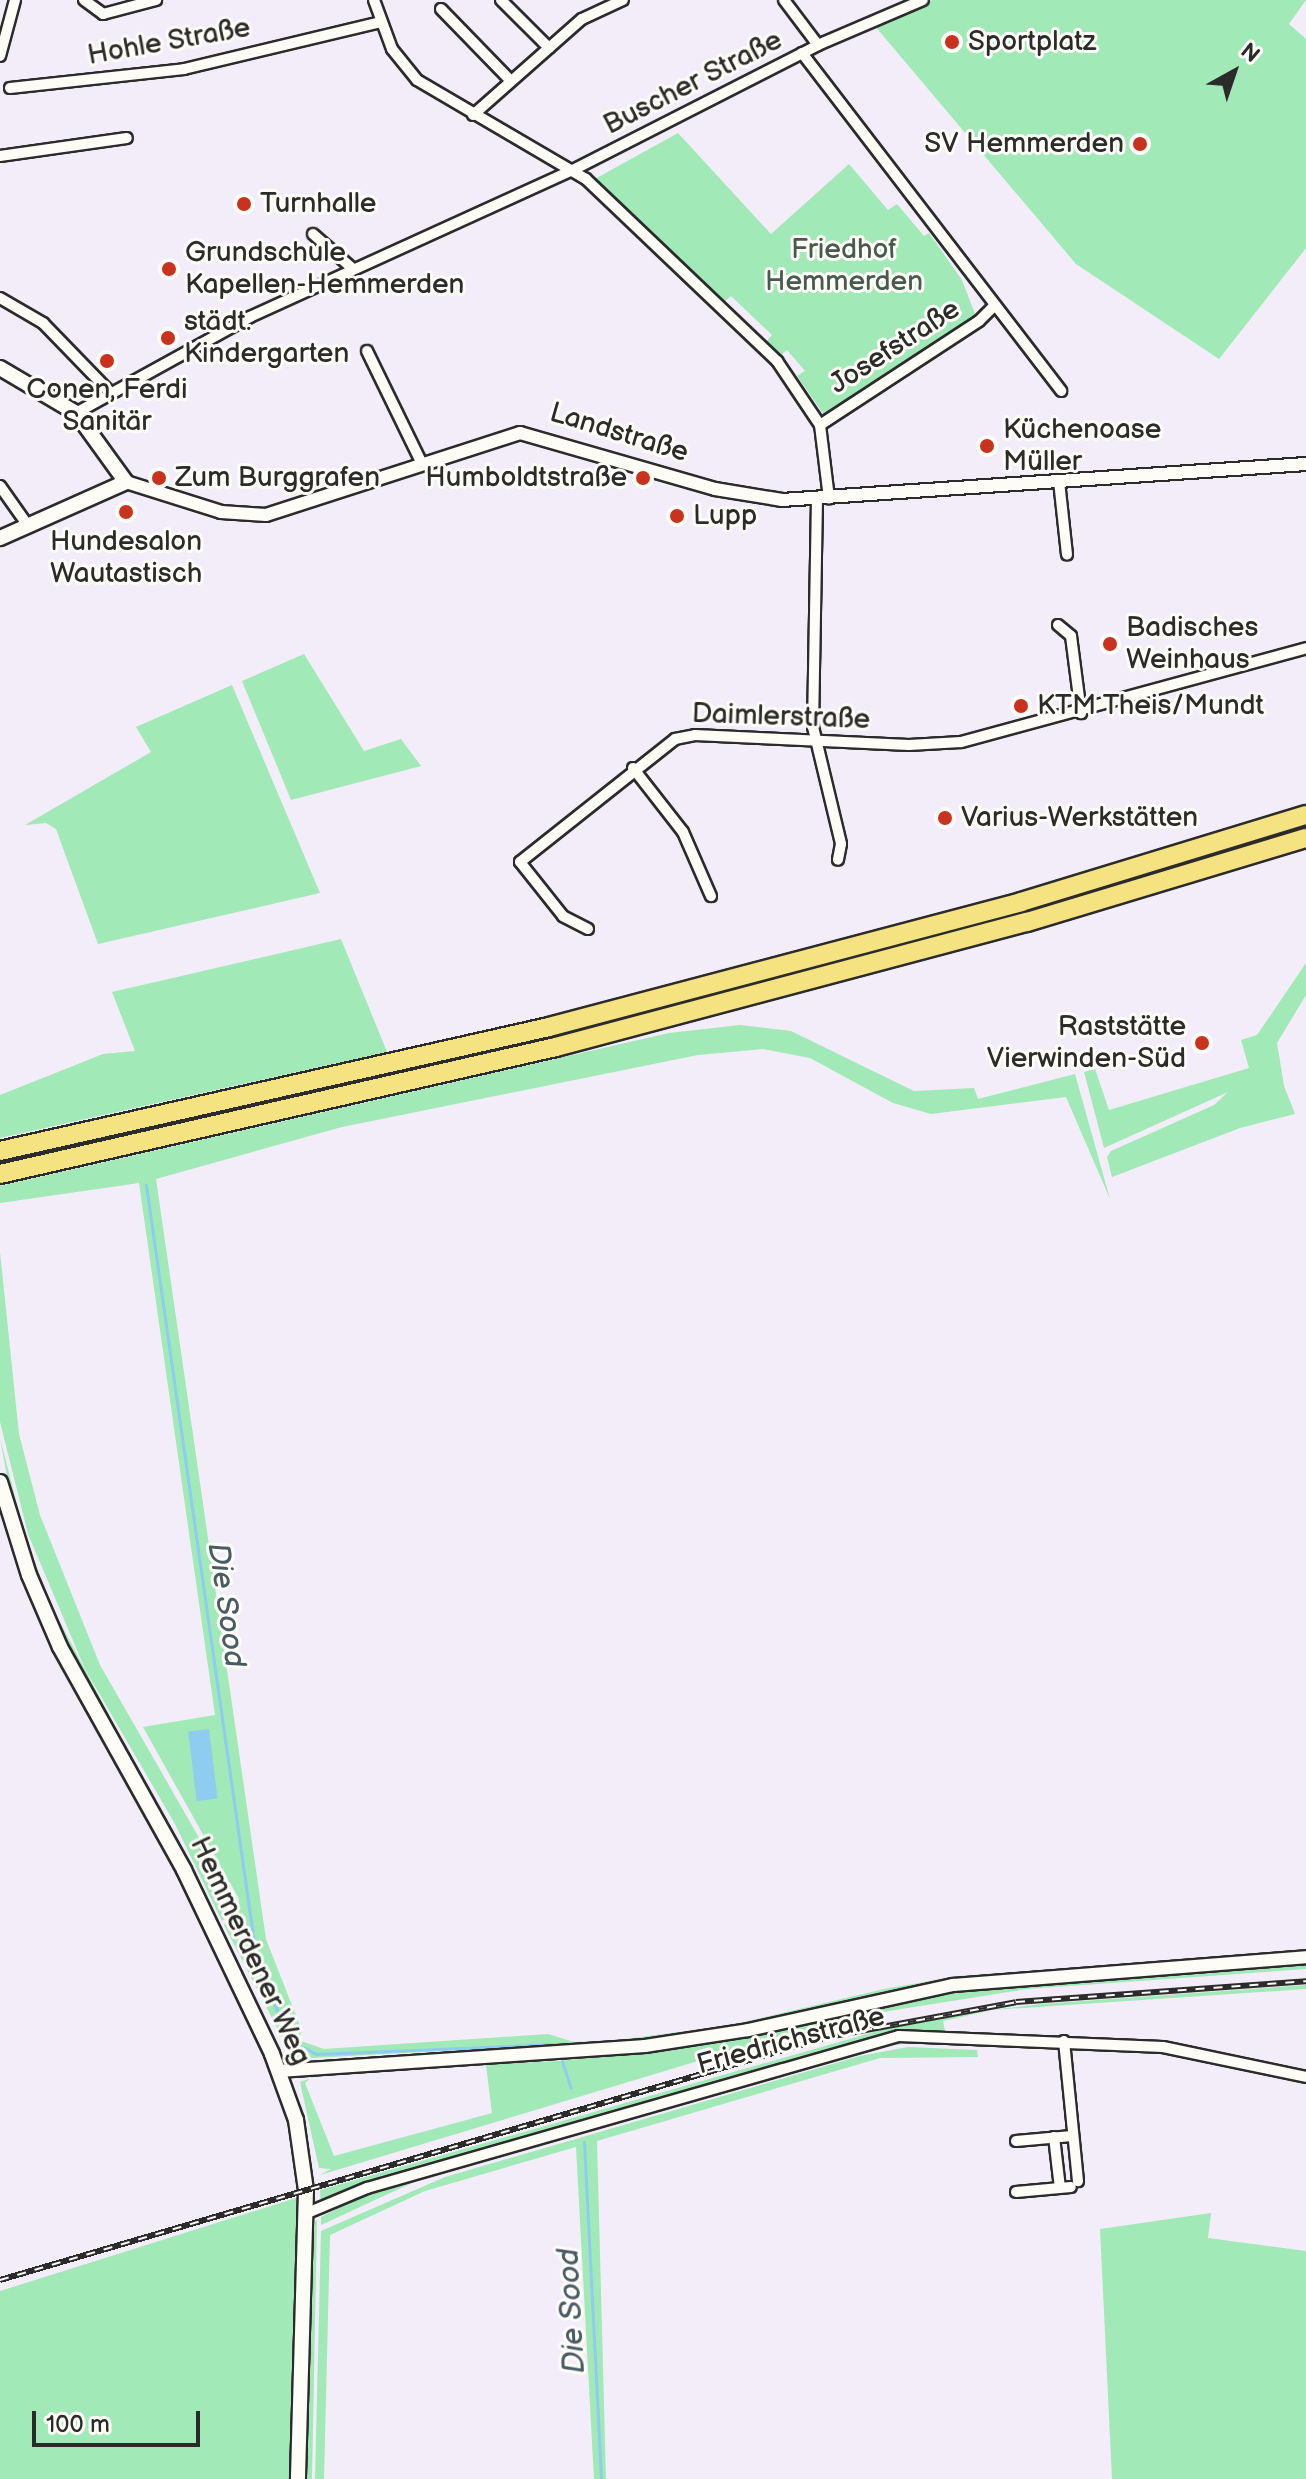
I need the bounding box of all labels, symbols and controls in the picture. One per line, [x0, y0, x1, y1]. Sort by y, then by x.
street label: Hohle Straße [85, 11, 253, 73]
street label: Buscher Straße [598, 23, 788, 143]
place label: Sportplatz [968, 25, 1096, 59]
north arrow [1194, 32, 1274, 112]
marker: Sportplatz [943, 33, 961, 51]
text: N [1235, 38, 1265, 69]
place label: SV Hemmerden [924, 127, 1124, 161]
marker: SV Hemmerden [1131, 135, 1149, 153]
place label: Turnhalle [260, 187, 376, 221]
marker: Turnhalle [235, 195, 253, 213]
park label: Friedhof Hemmerden [765, 233, 923, 299]
place label: Grundschule Kapellen-Hemmerden [185, 236, 464, 302]
marker: Grundschule Kapellen-Hemmerden [160, 260, 178, 278]
street label: Josefstraße [824, 292, 966, 402]
place label: städt. Kindergarten [184, 305, 349, 371]
marker: städt. Kindergarten [159, 329, 177, 347]
marker: Conen, Ferdi Sanitär [98, 352, 116, 370]
place label: Conen, Ferdi Sanitär [26, 373, 188, 439]
street label: Landstraße [546, 396, 692, 470]
place label: Küchenoase Müller [1003, 413, 1161, 479]
marker: Küchenoase Müller [978, 437, 996, 455]
place label: Zum Burggrafen [175, 461, 380, 495]
place label: Humboldtstraße [425, 461, 627, 495]
marker: Zum Burggrafen [150, 469, 168, 487]
marker: Humboldtstraße [634, 469, 652, 487]
place label: Lupp [693, 499, 757, 533]
marker: Hundesalon Wautastisch [117, 503, 135, 521]
marker: Lupp [668, 507, 686, 525]
place label: Hundesalon Wautastisch [50, 525, 202, 591]
place label: Badisches Weinhaus [1126, 611, 1258, 677]
marker: Badisches Weinhaus [1101, 635, 1119, 653]
place label: KTM Theis/Mundt [1037, 689, 1265, 723]
street label: Daimlerstraße [691, 697, 871, 737]
marker: KTM Theis/Mundt [1012, 697, 1030, 715]
place label: Varius-Werkstätten [961, 801, 1198, 835]
marker: Varius-Werkstätten [936, 809, 954, 827]
place label: Raststätte Vierwinden-Süd [987, 1010, 1186, 1076]
marker: Raststätte Vierwinden-Süd [1193, 1034, 1211, 1052]
water label: Die Sood [199, 1540, 253, 1670]
street label: Hemmerdener Weg [182, 1831, 318, 2071]
street label: Friedrichstraße [693, 2000, 889, 2082]
water label: Die Sood [551, 2247, 593, 2375]
scale bar [36, 2395, 204, 2445]
text: 100 m [46, 2410, 110, 2439]

